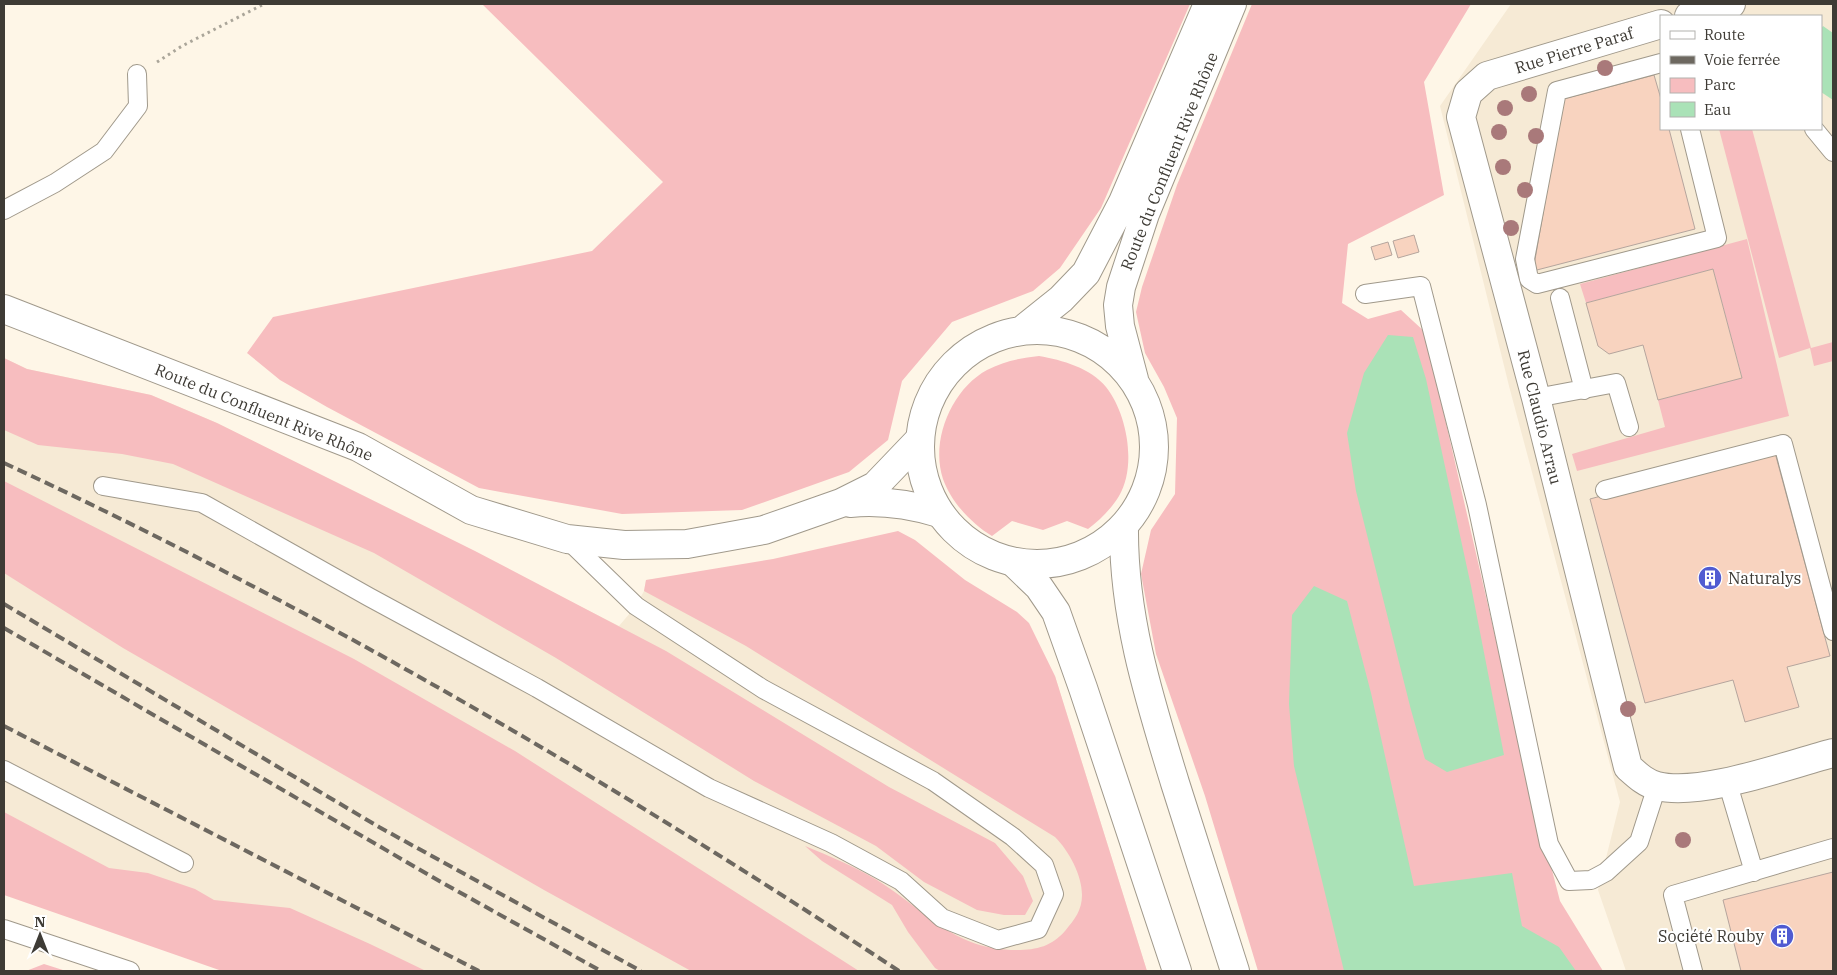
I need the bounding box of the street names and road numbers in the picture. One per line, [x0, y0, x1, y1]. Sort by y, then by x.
street label: Rue Pierre Paraf [1512, 22, 1637, 77]
street label: Route du Confluent Rive Rhône [1116, 49, 1222, 273]
street label: Rue Claudio Arrau [1514, 348, 1566, 486]
street label: Route du Confluent Rive Rhône [152, 359, 376, 465]

